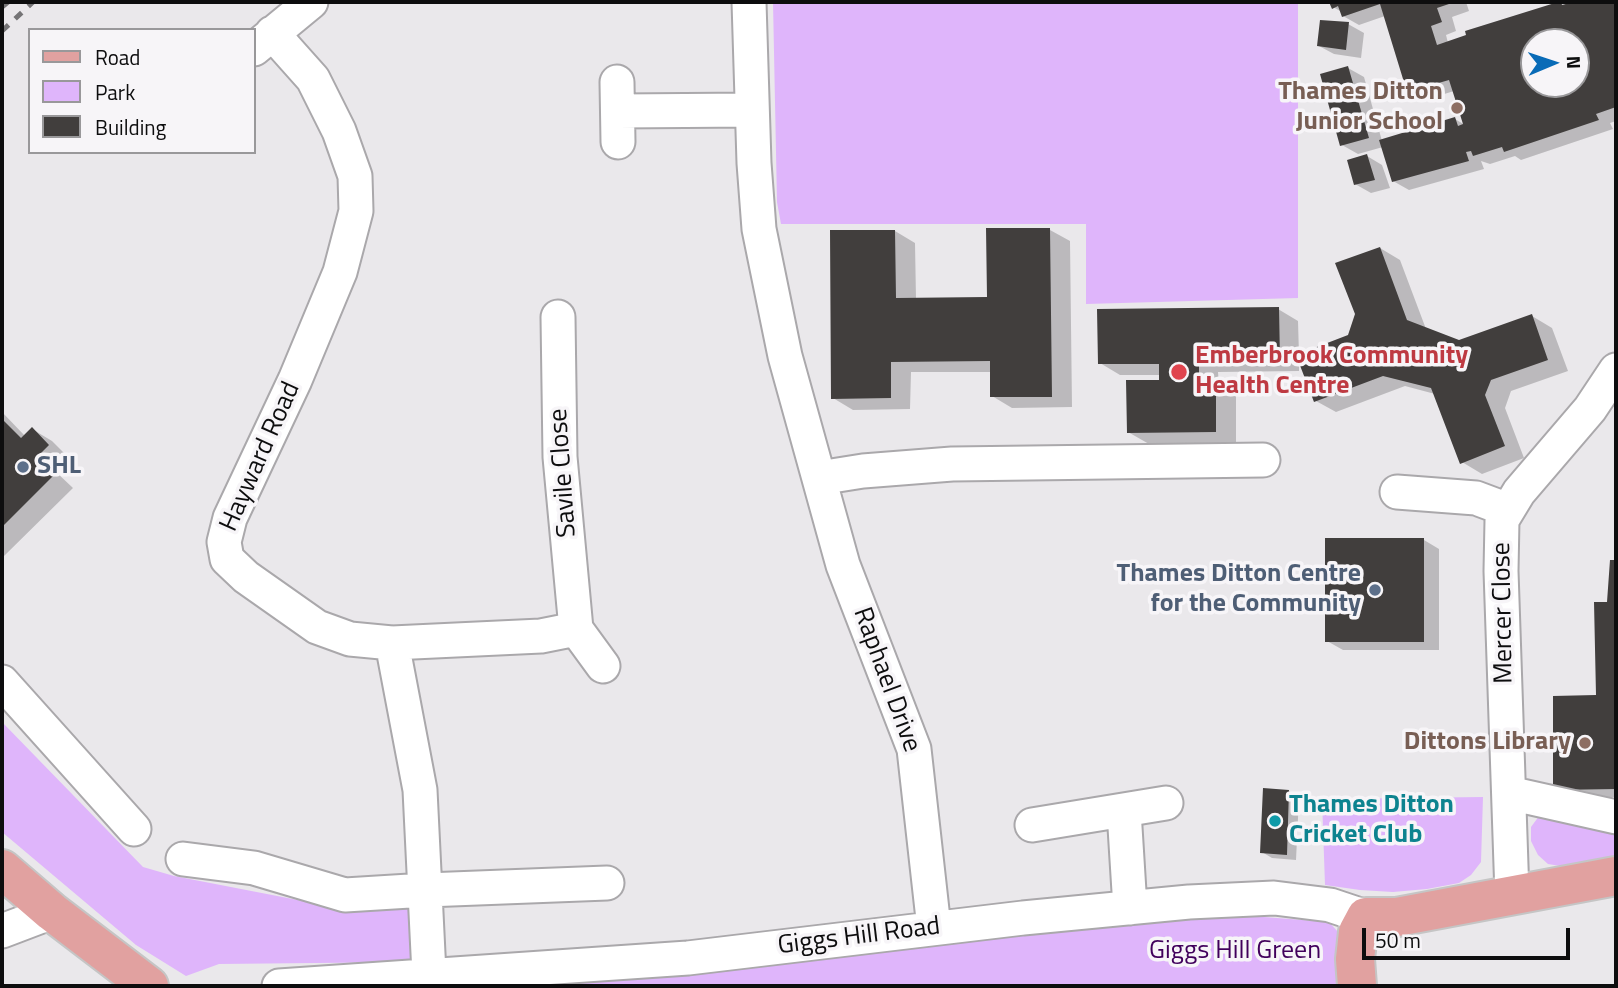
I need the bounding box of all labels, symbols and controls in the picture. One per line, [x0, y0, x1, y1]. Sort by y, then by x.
legend [28, 28, 256, 154]
north arrow [1520, 28, 1590, 98]
text: Road [95, 41, 140, 73]
text: N [1560, 55, 1589, 69]
text: Park [95, 76, 135, 108]
place label: Thames Ditton Junior School [1278, 77, 1443, 138]
marker: Thames Ditton Junior School [1449, 100, 1465, 116]
text: Building [95, 111, 166, 143]
place label: Emberbrook Community Health Centre [1195, 341, 1468, 402]
marker: Emberbrook Community Health Centre [1169, 362, 1189, 382]
street label: Hayward Road [214, 378, 308, 536]
street label: Savile Close [544, 407, 584, 539]
place label: SHL [37, 451, 81, 483]
marker: SHL [15, 459, 31, 475]
street label: Mercer Close [1487, 542, 1521, 684]
place label: Thames Ditton Centre for the Community [1116, 559, 1361, 620]
marker: Thames Ditton Centre for the Community [1367, 582, 1383, 598]
street label: Raphael Drive [845, 604, 927, 756]
place label: Dittons Library [1404, 727, 1571, 759]
marker: Dittons Library [1577, 735, 1593, 751]
place label: Thames Ditton Cricket Club [1289, 790, 1454, 852]
marker: Thames Ditton Cricket Club [1267, 813, 1283, 829]
street label: Giggs Hill Road [776, 912, 942, 962]
scale bar [1366, 914, 1574, 958]
text: 50 m [1375, 924, 1421, 956]
park label: Giggs Hill Green [1149, 936, 1321, 968]

